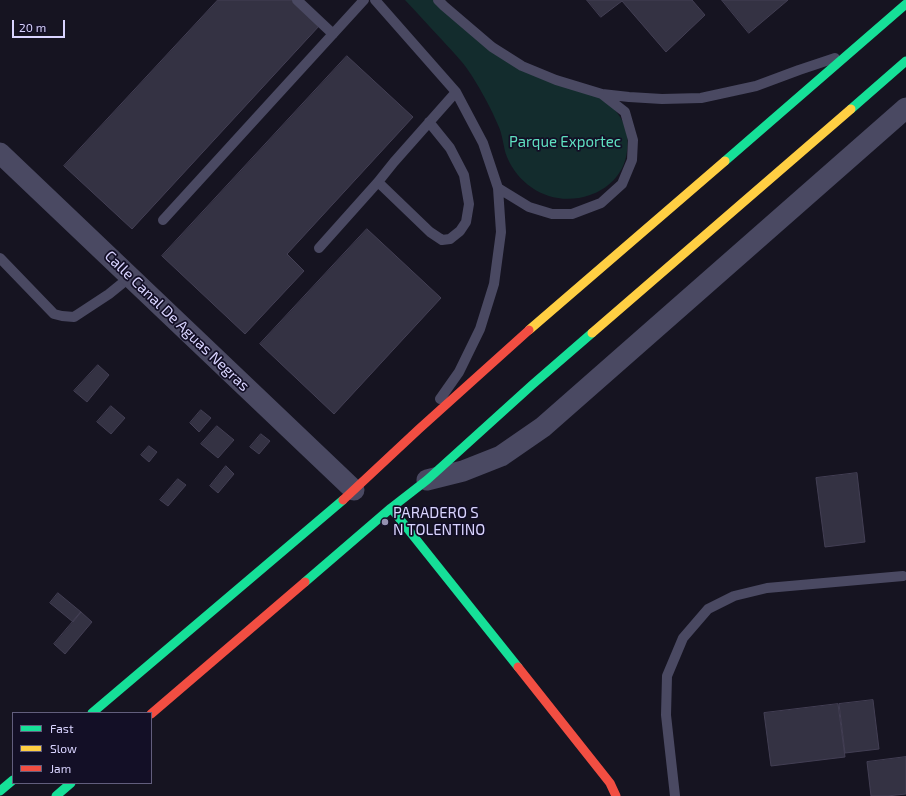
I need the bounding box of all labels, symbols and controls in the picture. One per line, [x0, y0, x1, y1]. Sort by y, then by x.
scale bar [14, 12, 67, 38]
text: 20 m [19, 20, 46, 34]
park label: Parque Exportec [509, 133, 621, 151]
street label: Calle Canal De Aguas Negras [101, 247, 253, 395]
place label: PARADERO S N TOLENTINO [393, 504, 485, 539]
marker: PARADERO S N TOLENTINO [380, 517, 390, 527]
legend [12, 712, 152, 784]
text: Fast [50, 721, 73, 735]
text: Slow [50, 741, 77, 755]
text: Jam [50, 761, 71, 775]

